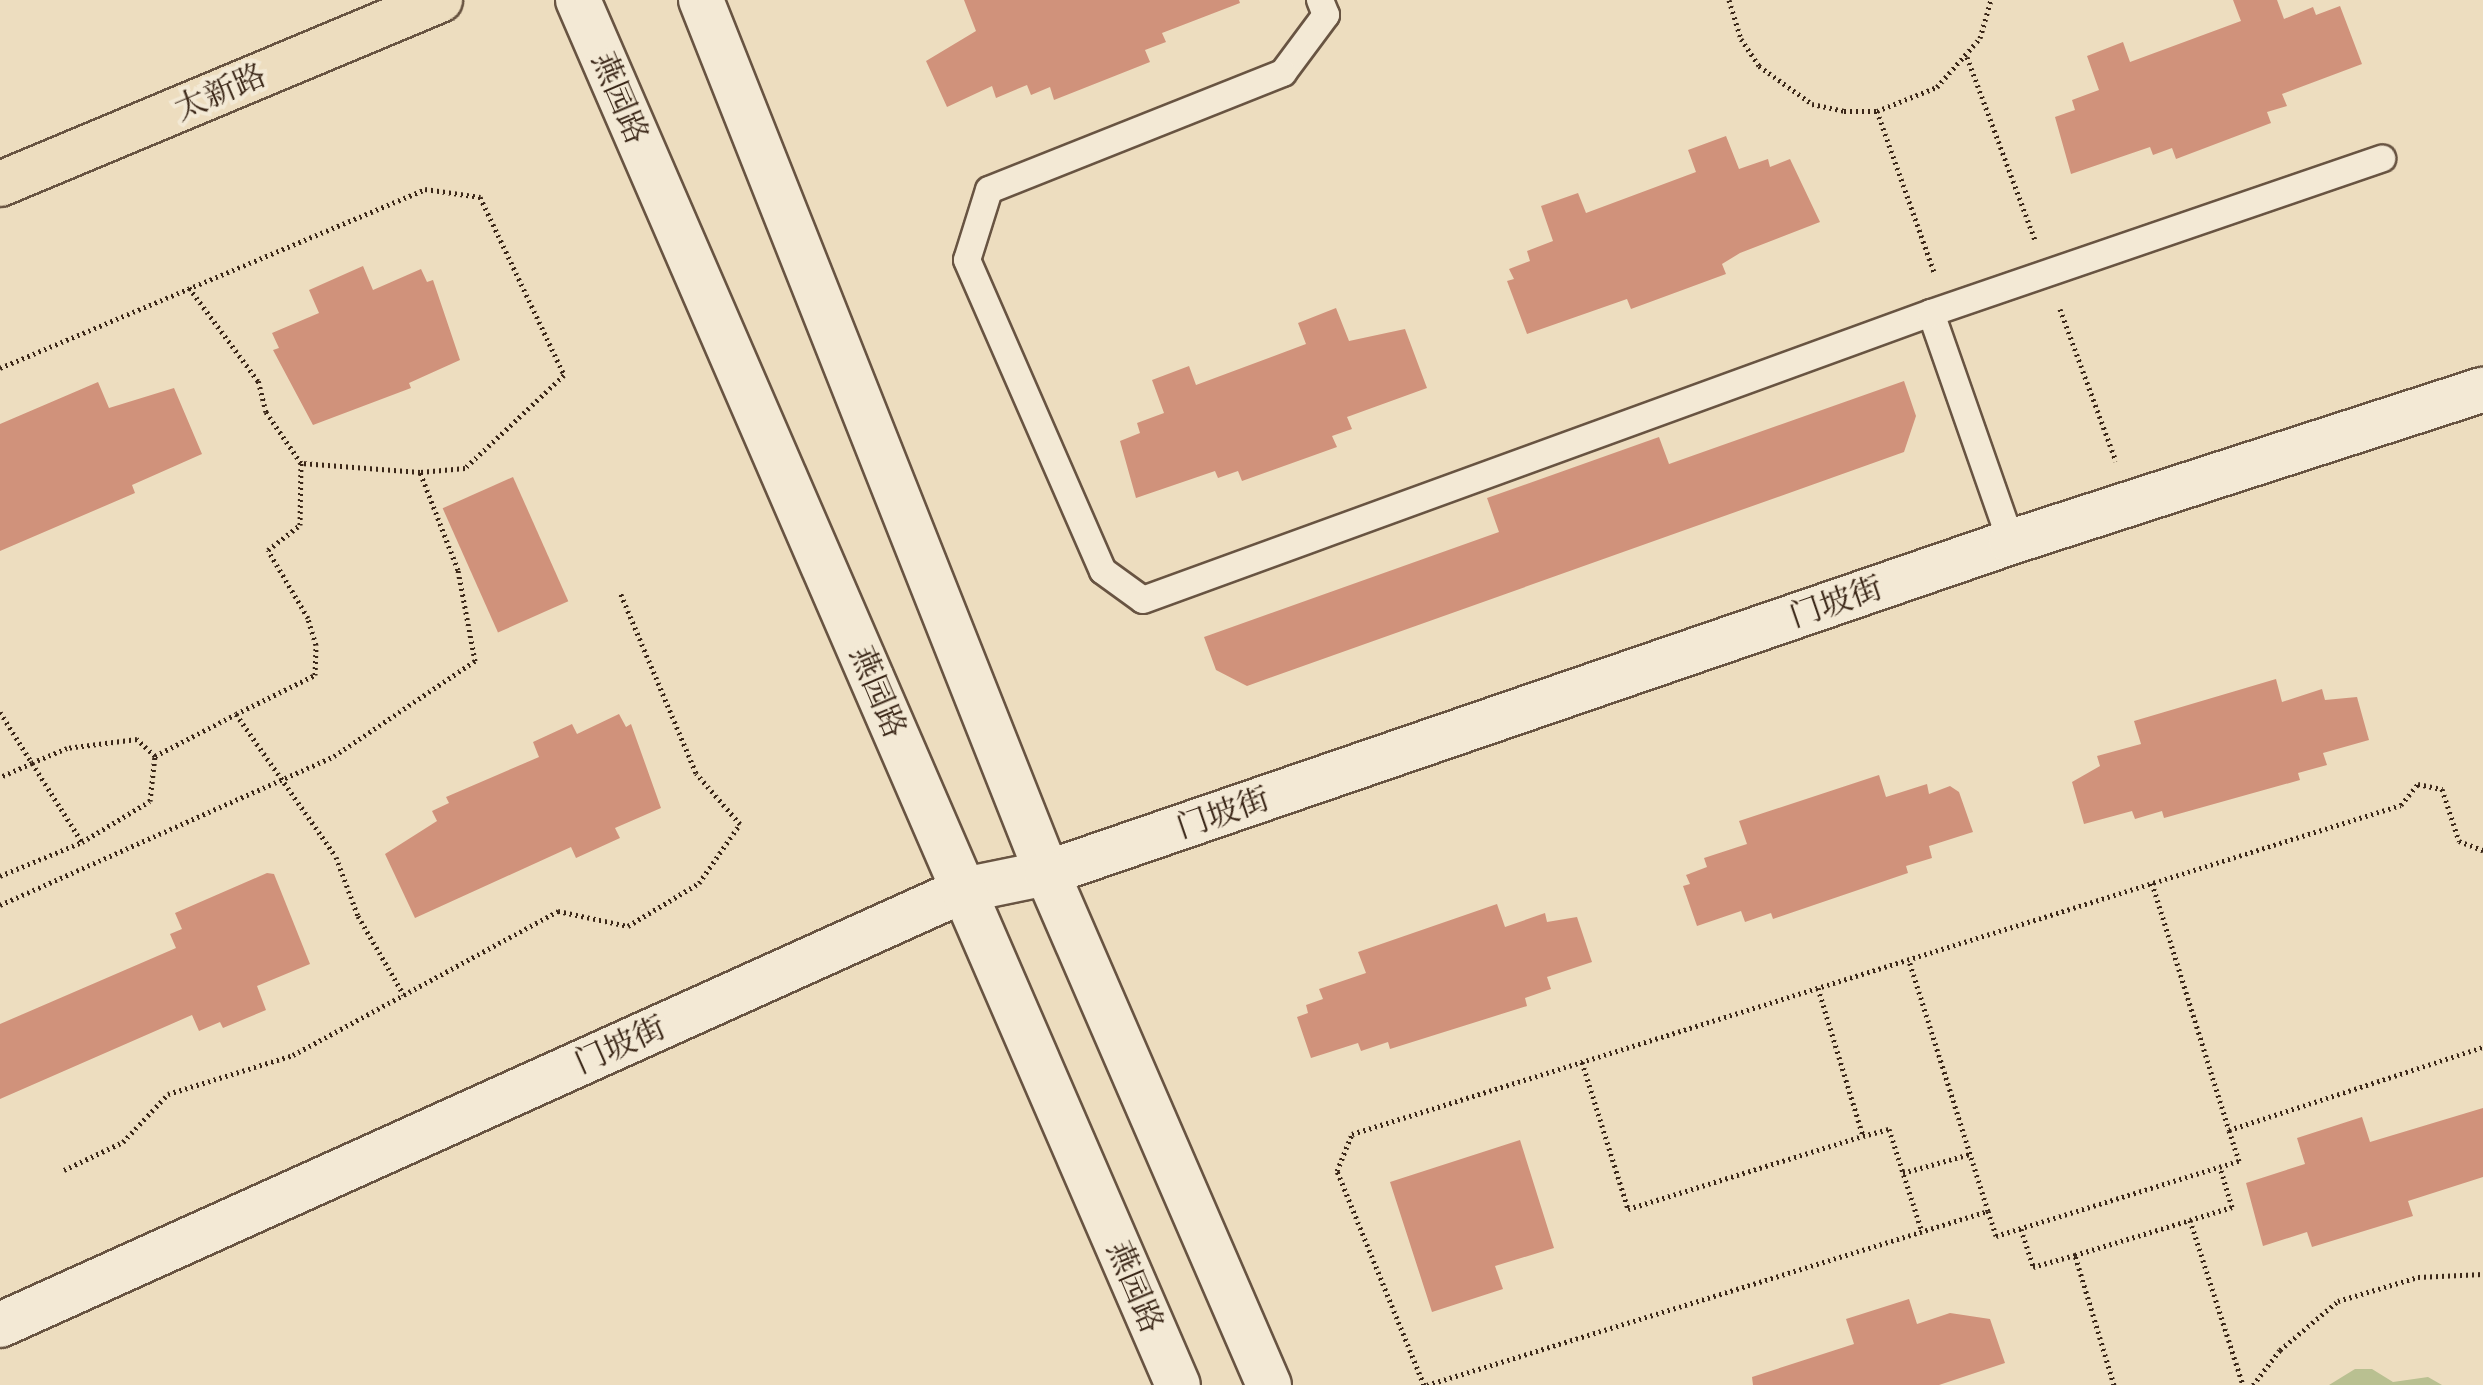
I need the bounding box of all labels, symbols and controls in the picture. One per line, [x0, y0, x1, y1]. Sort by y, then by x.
street label: 燕园路 [584, 46, 656, 150]
street label: 太新路 [168, 56, 272, 128]
street label: 门坡街 [1784, 568, 1888, 636]
street label: 燕园路 [842, 640, 914, 744]
street label: 门坡街 [1171, 779, 1275, 847]
street label: 门坡街 [568, 1008, 672, 1082]
street label: 燕园路 [1099, 1235, 1171, 1339]

